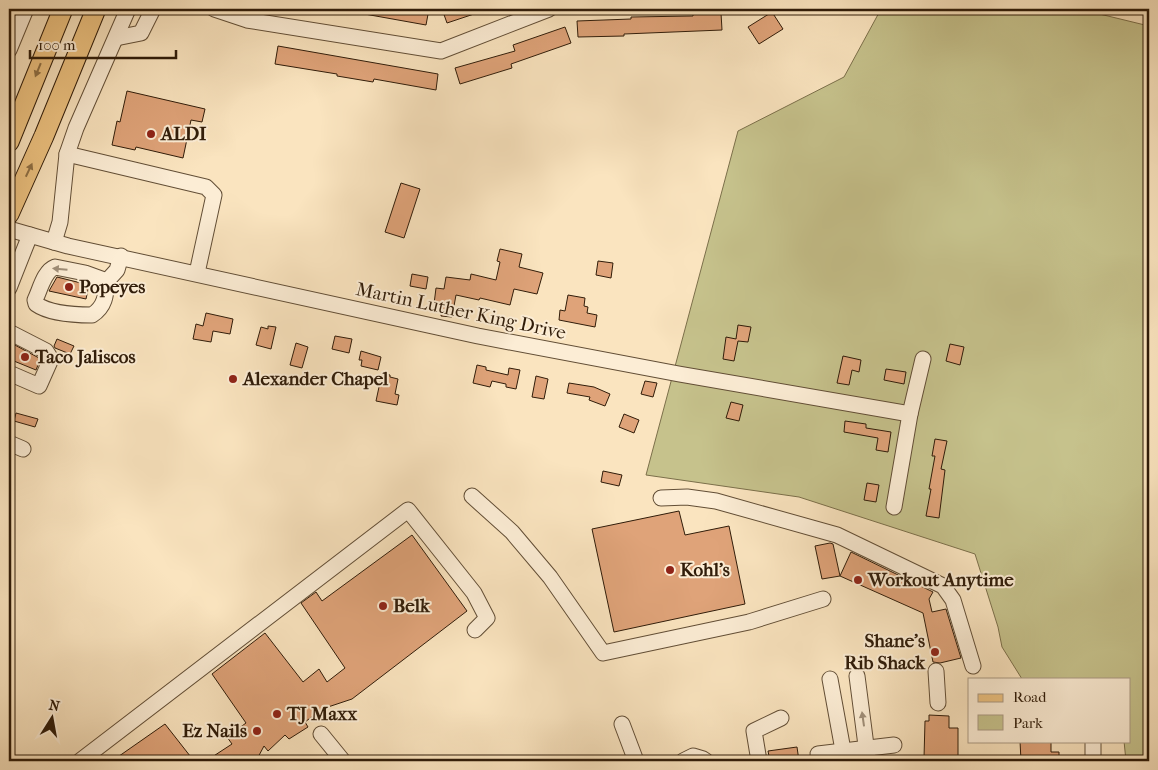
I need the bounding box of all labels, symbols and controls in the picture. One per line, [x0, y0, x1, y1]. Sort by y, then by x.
scale bar [30, 28, 176, 60]
text: 100 m [38, 36, 76, 54]
one-way arrow [34, 63, 42, 78]
place label: ALDI [160, 123, 207, 145]
marker: ALDI [145, 128, 157, 140]
one-way arrow [25, 163, 33, 177]
one-way arrow [52, 264, 68, 272]
place label: Popeyes [79, 276, 145, 298]
street label: Martin Luther King Drive [354, 278, 568, 344]
marker: Popeyes [63, 281, 75, 293]
place label: Taco Jaliscos [34, 346, 136, 368]
marker: Taco Jaliscos [19, 351, 31, 363]
place label: Alexander Chapel [242, 368, 389, 390]
marker: Alexander Chapel [227, 373, 239, 385]
place label: Kohl's [680, 559, 730, 581]
marker: Kohl's [664, 564, 676, 576]
place label: Workout Anytime [867, 569, 1014, 591]
marker: Workout Anytime [852, 574, 864, 586]
place label: Belk [393, 595, 431, 617]
marker: Belk [377, 600, 389, 612]
place label: Shane's Rib Shack [844, 630, 926, 674]
marker: Shane's Rib Shack [929, 646, 941, 658]
legend [968, 678, 1130, 742]
text: Road [1013, 688, 1047, 706]
north arrow [28, 692, 78, 742]
text: N [48, 696, 62, 715]
place label: TJ Maxx [286, 703, 358, 725]
marker: TJ Maxx [271, 708, 283, 720]
one-way arrow [858, 710, 866, 726]
text: Park [1013, 714, 1043, 732]
place label: Ez Nails [182, 720, 247, 742]
marker: Ez Nails [251, 725, 263, 737]

